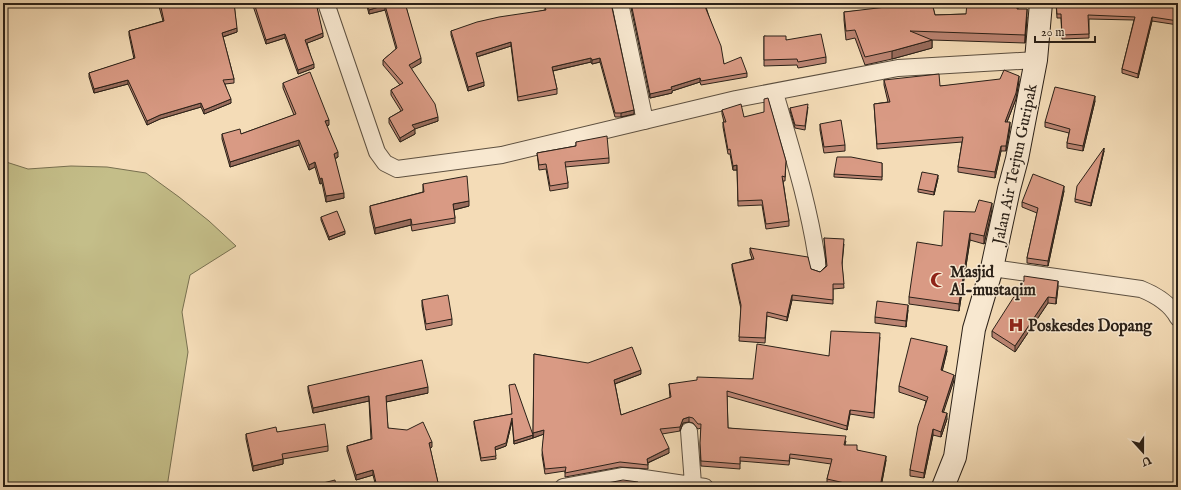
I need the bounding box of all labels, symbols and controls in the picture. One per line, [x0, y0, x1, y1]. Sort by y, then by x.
scale bar [1035, 18, 1095, 44]
text: 20 m [1041, 25, 1064, 40]
street label: Jalan Air Terjun Guripak [989, 82, 1043, 248]
place label: Masjid Al-mustaqim [949, 263, 1036, 301]
mosque icon: Masjid Al-mustaqim [929, 271, 947, 289]
hospital icon: Poskesdes Dopang [1007, 316, 1025, 334]
place label: Poskesdes Dopang [1028, 317, 1153, 337]
north arrow [1123, 432, 1163, 472]
text: U [1139, 452, 1154, 469]

